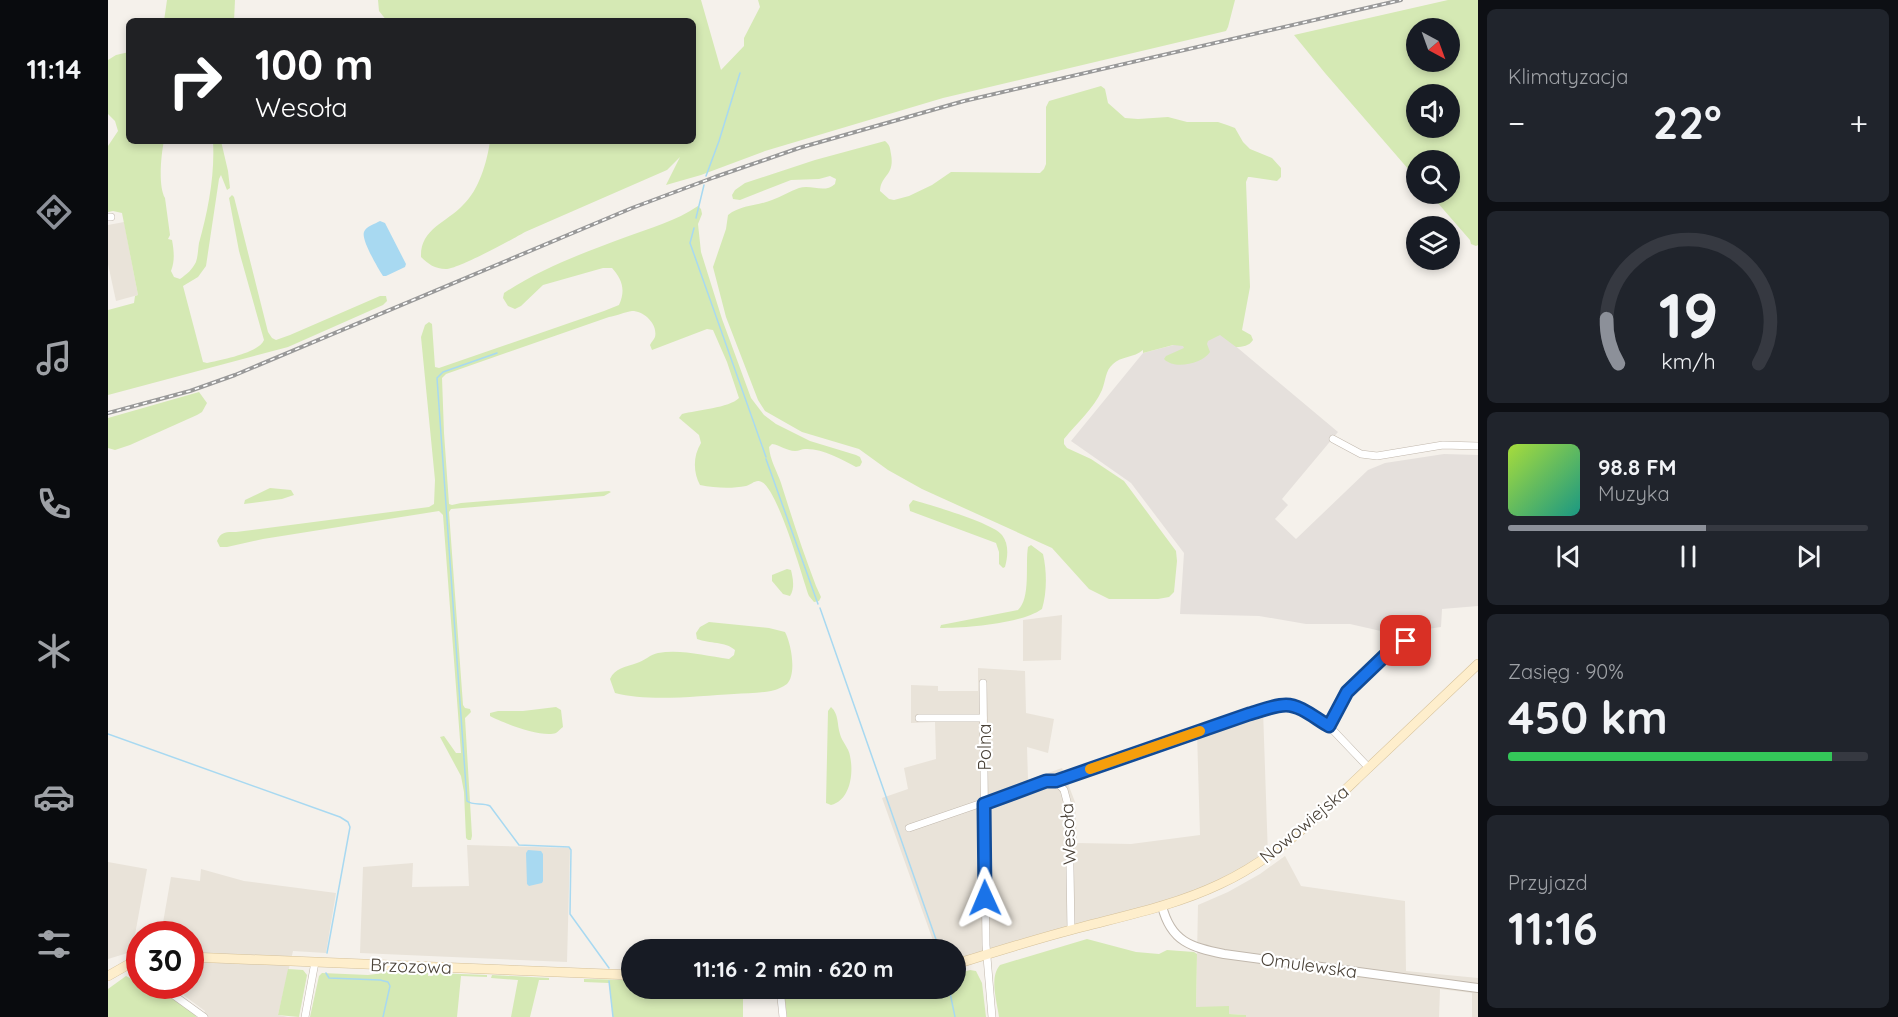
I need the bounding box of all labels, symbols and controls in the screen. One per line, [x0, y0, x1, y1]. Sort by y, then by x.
north arrow [1406, 18, 1460, 72]
map controls [1406, 18, 1460, 270]
text: 100 m [255, 38, 373, 91]
icon: right [156, 42, 234, 120]
text: 11:14 [27, 52, 81, 86]
text: Klimatyzacja [1508, 64, 1628, 89]
button: sound [1406, 84, 1460, 138]
text: Wesoła [255, 90, 348, 124]
text: 22° [1653, 94, 1722, 150]
text: − [1508, 102, 1525, 143]
text: + [1849, 102, 1868, 143]
button: search [1406, 150, 1460, 204]
icon: directions [33, 191, 75, 233]
button: layers [1406, 216, 1460, 270]
text: 19 [1658, 276, 1718, 354]
icon: music [33, 337, 75, 379]
text: km/h [1661, 348, 1715, 374]
text: 98.8 FM [1598, 453, 1677, 481]
text: Muzyka [1598, 481, 1670, 506]
icon: phone [33, 483, 75, 525]
icon: previous [1552, 540, 1585, 573]
icon: pause [1672, 540, 1705, 573]
icon: next [1792, 540, 1825, 573]
pin [1380, 615, 1431, 666]
icon: arrive [1389, 624, 1422, 657]
icon: climate [33, 630, 75, 672]
text: Zasięg · 90% [1508, 659, 1624, 684]
text: 450 km [1508, 689, 1668, 745]
street label: Polna [973, 724, 996, 770]
icon: car [33, 776, 75, 818]
street label: Nowowiejska [1255, 780, 1353, 868]
street label: Wesoła [1055, 803, 1081, 865]
position arrow [953, 866, 1017, 930]
text: Przyjazd [1508, 870, 1588, 895]
text: 11:16 [1508, 900, 1598, 956]
speed limit sign: 30 [126, 921, 204, 999]
icon: filters [33, 923, 75, 965]
street label: Omulewska [1259, 947, 1359, 983]
street label: Brzozowa [370, 953, 452, 979]
text: 11:16 · 2 min · 620 m [693, 955, 894, 983]

